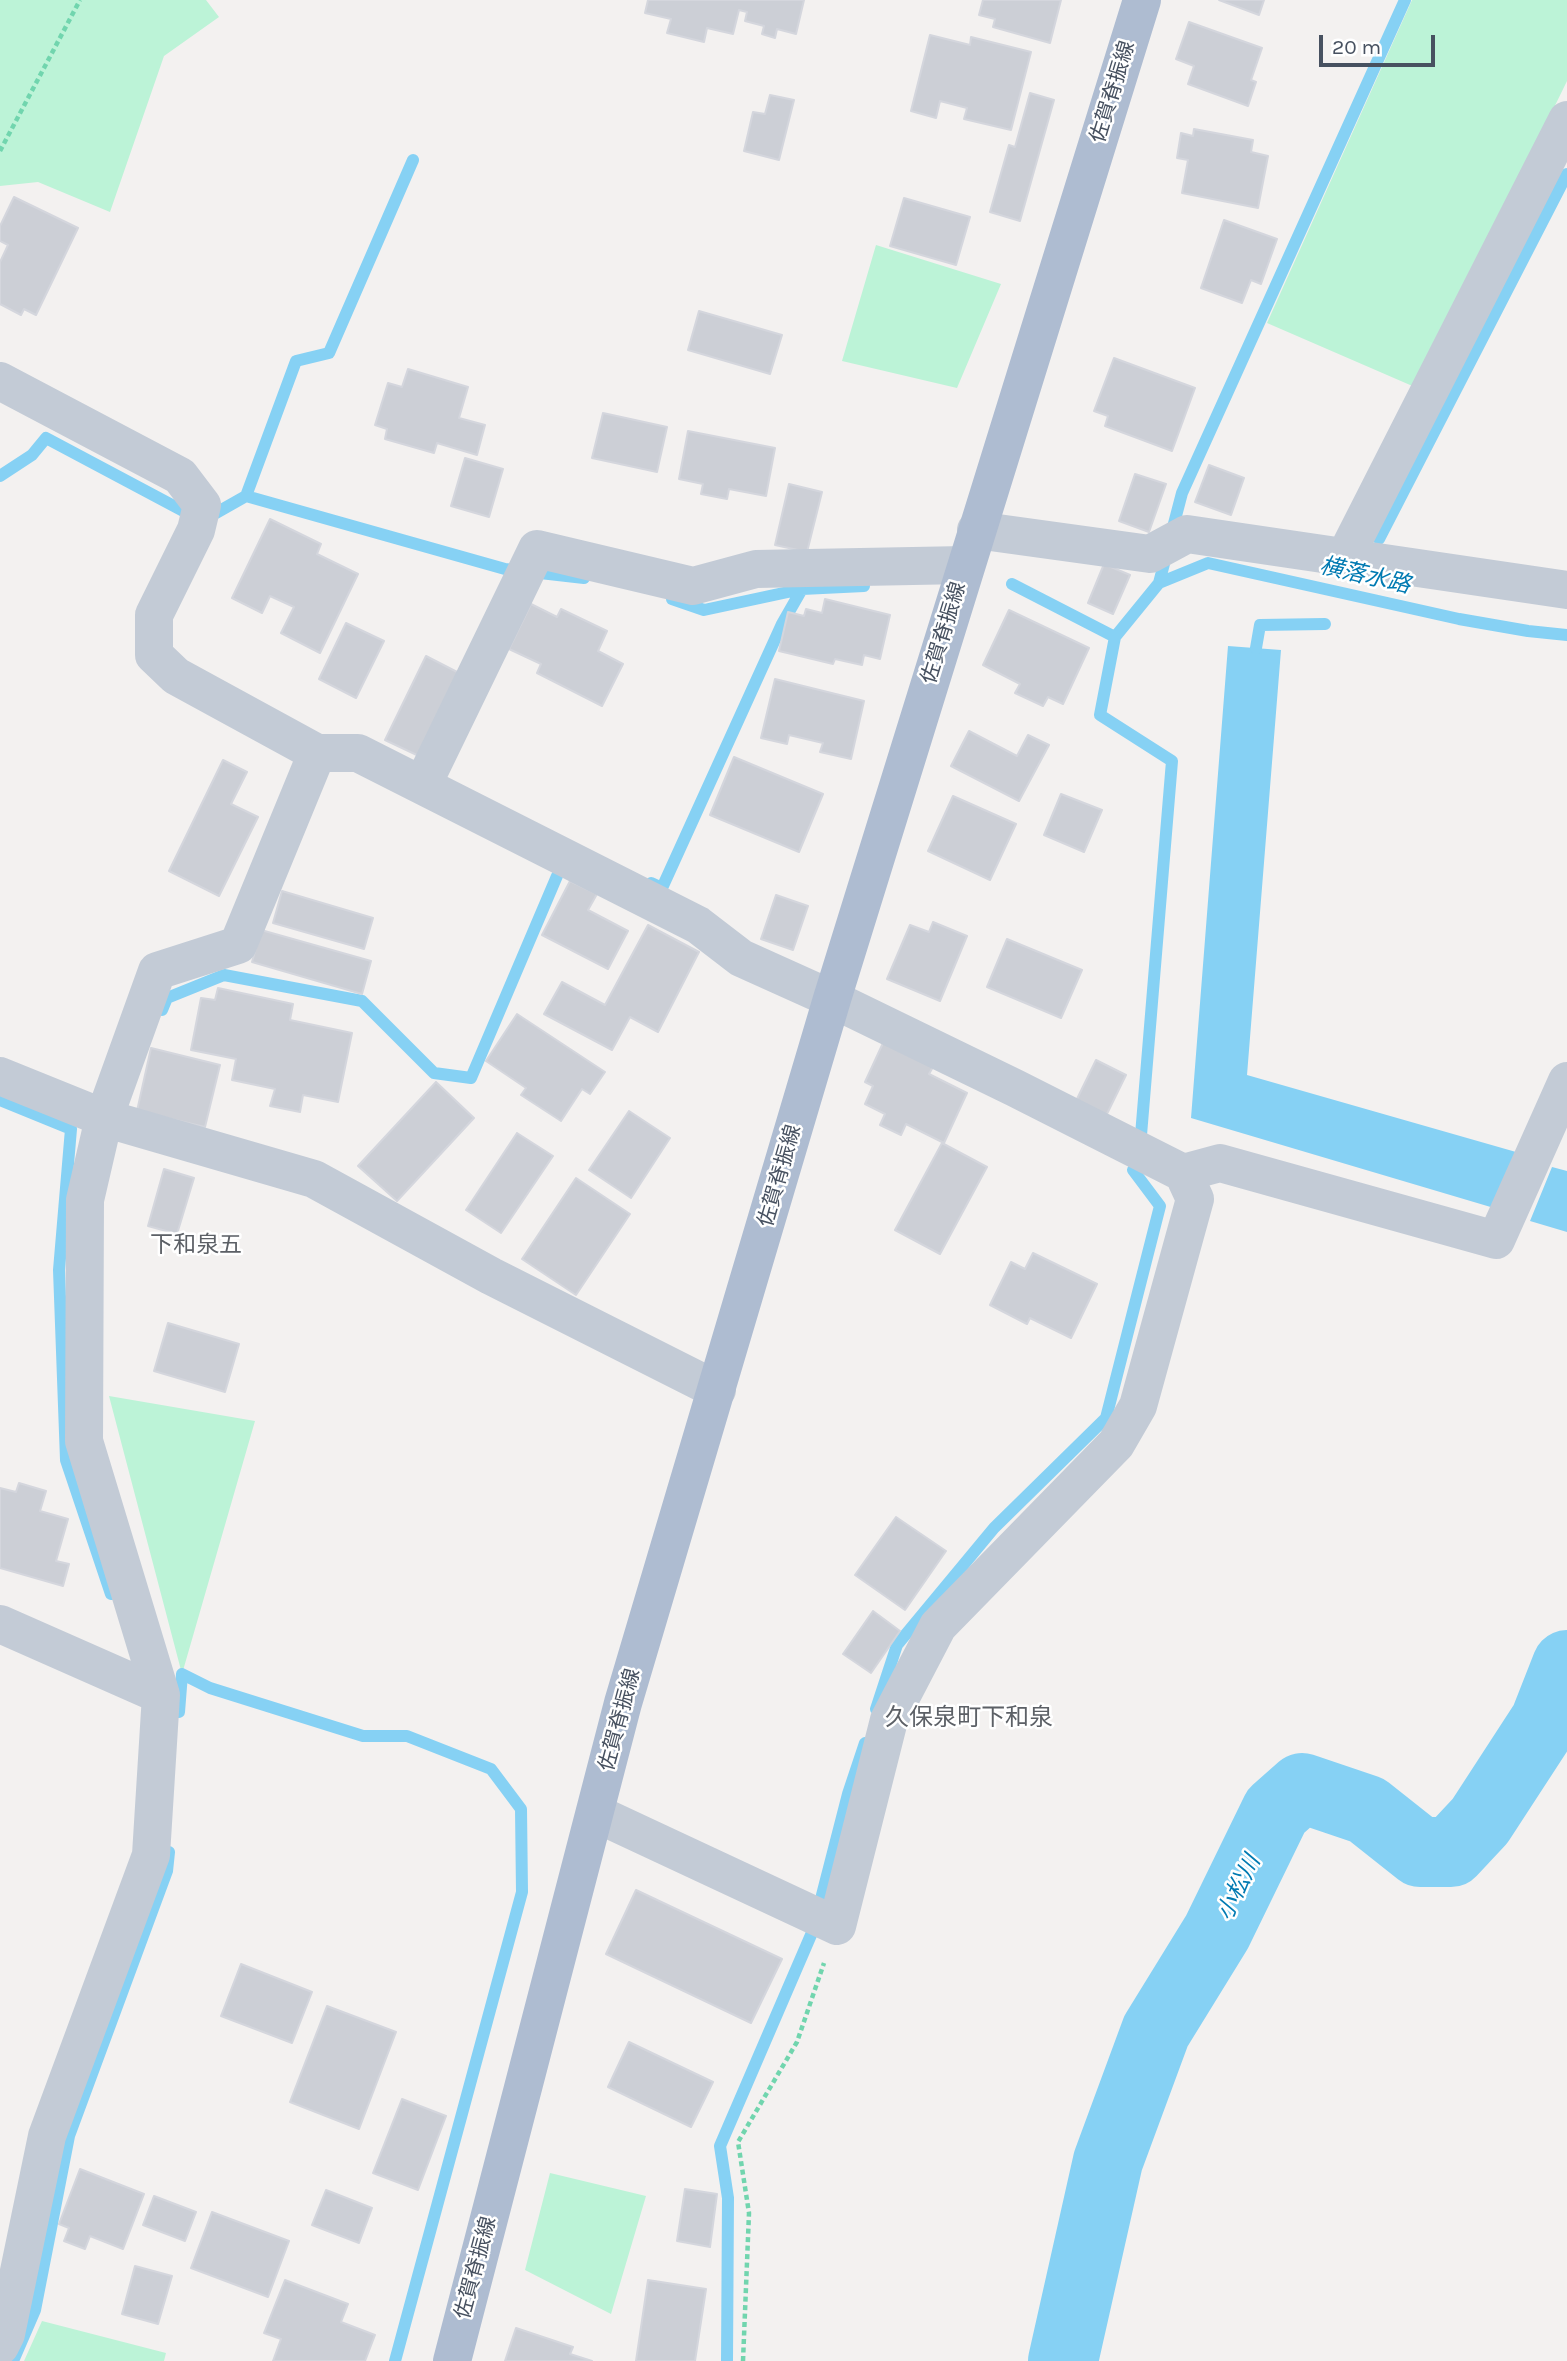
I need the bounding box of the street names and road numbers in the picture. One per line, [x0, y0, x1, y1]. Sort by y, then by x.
street label: 佐賀脊振線 [1086, 38, 1140, 146]
street label: 佐賀脊振線 [917, 579, 971, 687]
street label: 佐賀脊振線 [753, 1122, 807, 1230]
street label: 佐賀脊振線 [594, 1666, 646, 1774]
street label: 佐賀脊振線 [450, 2214, 502, 2322]

